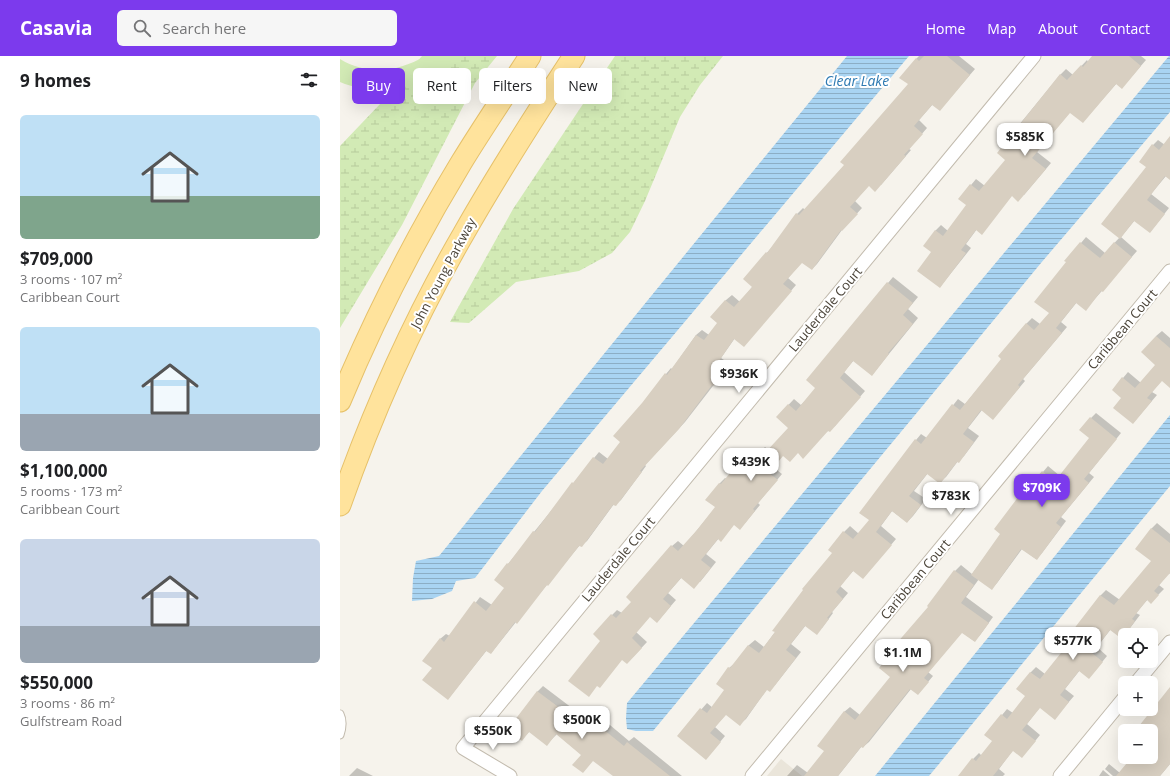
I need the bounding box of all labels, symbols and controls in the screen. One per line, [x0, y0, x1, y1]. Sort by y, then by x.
search box [117, 10, 397, 46]
text: Casavia [20, 15, 93, 41]
icon: search [131, 17, 153, 39]
text: Search here [163, 18, 246, 38]
text: Home [926, 19, 965, 38]
text: Map [987, 19, 1016, 38]
text: About [1038, 19, 1078, 38]
text: Contact [1100, 19, 1150, 38]
chip: Buy [352, 68, 405, 104]
chip: Rent [413, 68, 471, 104]
chip: Filters [479, 68, 546, 104]
chip: New [554, 68, 612, 104]
text: 9 homes [20, 69, 91, 92]
icon: filters [298, 69, 320, 91]
water label: Clear Lake [825, 71, 889, 90]
pin: $585K [997, 123, 1053, 157]
text: $585K [1006, 127, 1044, 145]
icon: home [134, 141, 206, 213]
street label: John Young Parkway [405, 214, 480, 333]
text: $709,000 [20, 247, 93, 270]
street label: Lauderdale Court [784, 262, 866, 355]
text: 3 rooms · 107 m² [20, 270, 122, 288]
street label: Caribbean Court [1083, 285, 1161, 373]
text: Caribbean Court [20, 288, 120, 306]
icon: home [134, 353, 206, 425]
pin: $936K [711, 360, 767, 394]
text: $936K [720, 364, 758, 382]
pin: $439K [723, 448, 779, 482]
text: $439K [732, 452, 770, 470]
text: $1,100,000 [20, 459, 107, 482]
pin: $709K [1014, 474, 1070, 508]
text: $709K [1023, 478, 1061, 496]
text: 5 rooms · 173 m² [20, 482, 122, 500]
pin: $783K [923, 482, 979, 516]
text: $783K [932, 486, 970, 504]
text: Caribbean Court [20, 500, 120, 518]
street label: Lauderdale Court [577, 512, 659, 605]
street label: Caribbean Court [876, 535, 954, 623]
icon: home [134, 565, 206, 637]
pin: $577K [1045, 627, 1101, 661]
map controls [1118, 628, 1158, 764]
button: locate [1118, 628, 1158, 668]
text: $577K [1054, 631, 1092, 649]
pin: $1.1M [875, 639, 931, 673]
text: $1.1M [884, 643, 922, 661]
text: $550,000 [20, 671, 93, 694]
button: + [1118, 676, 1158, 716]
text: 3 rooms · 86 m² [20, 694, 115, 712]
pin: $500K [554, 706, 610, 740]
text: $500K [563, 710, 601, 728]
text: Gulfstream Road [20, 712, 122, 730]
pin: $550K [465, 717, 521, 751]
text: $550K [474, 721, 512, 739]
button: − [1118, 724, 1158, 764]

